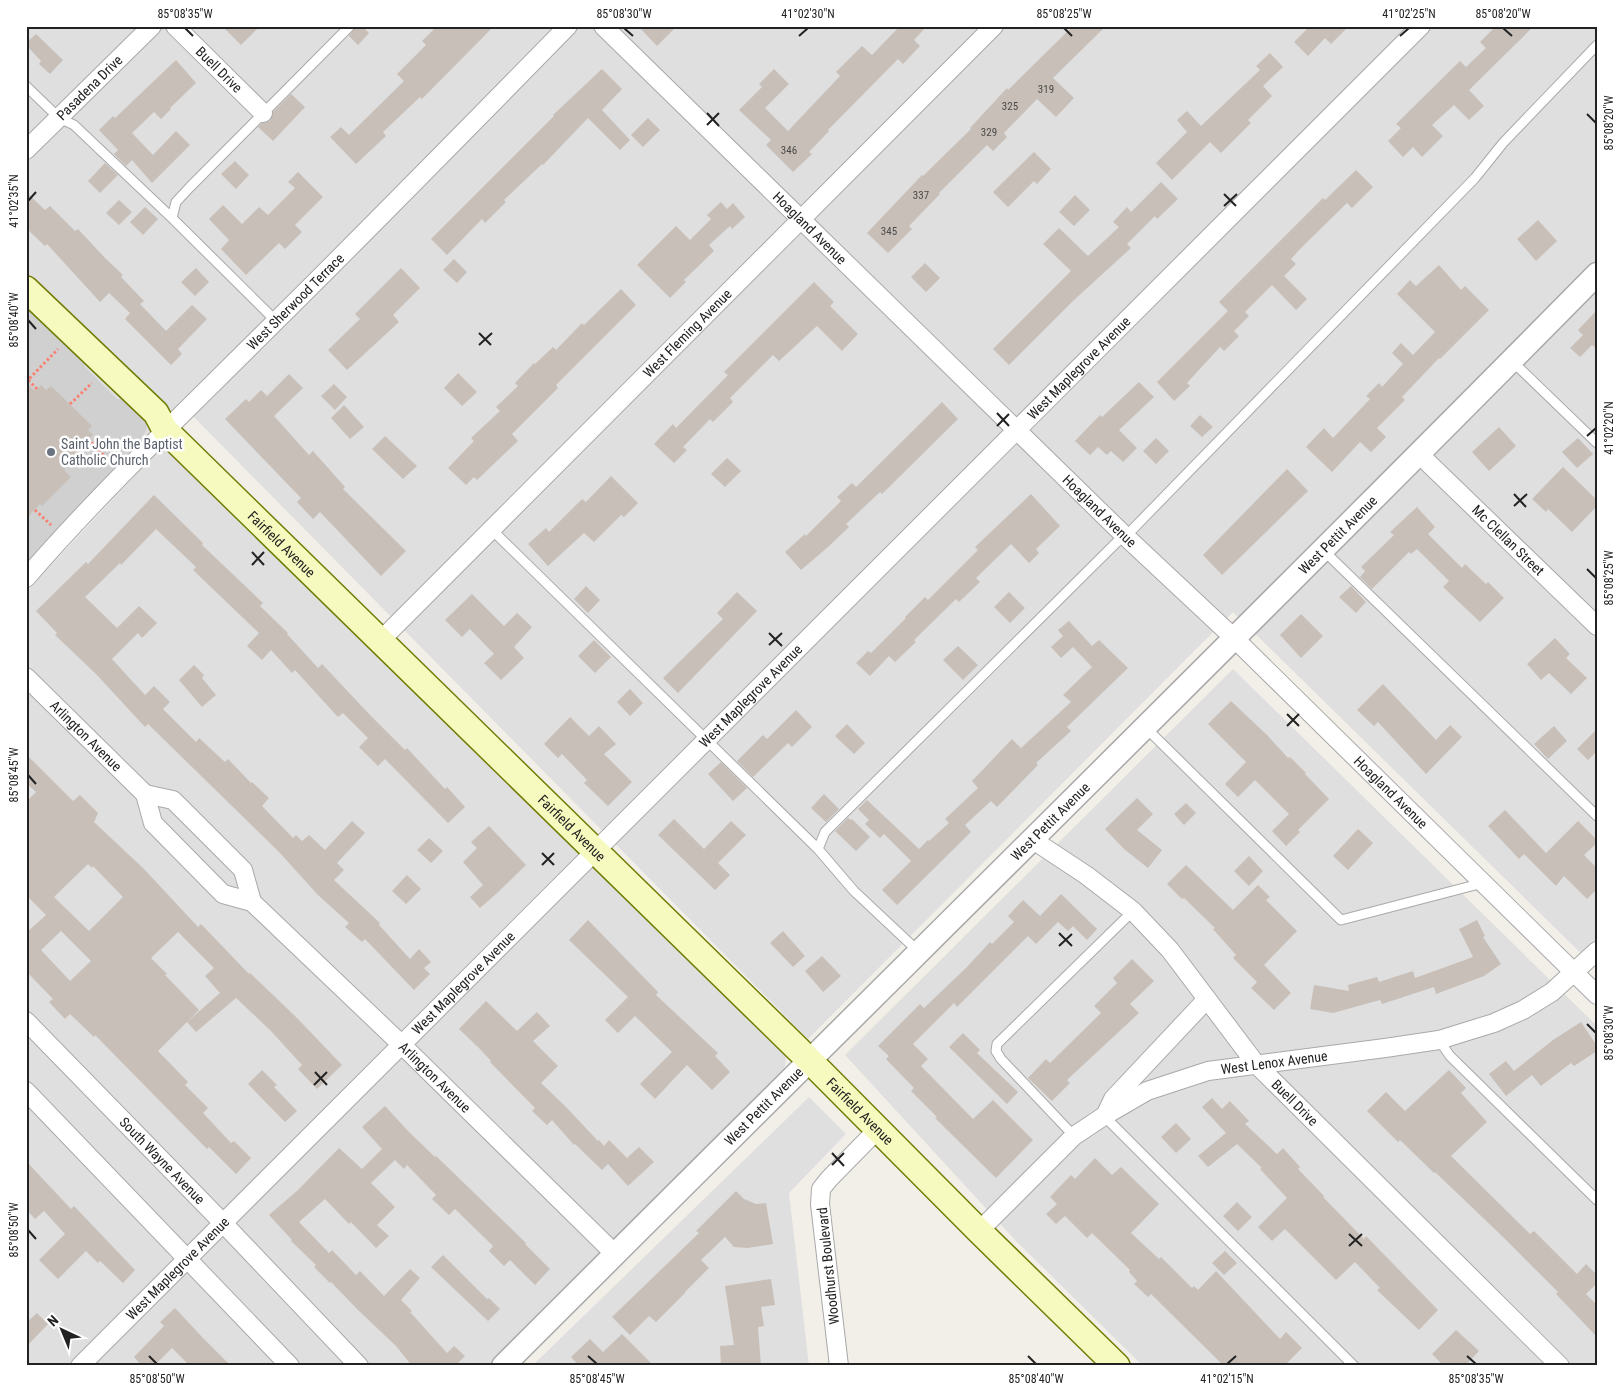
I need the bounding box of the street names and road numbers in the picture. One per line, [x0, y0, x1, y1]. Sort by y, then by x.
street label: Buell Drive [193, 43, 246, 96]
street label: Pasadena Drive [53, 52, 126, 123]
street label: Hoagland Avenue [770, 188, 850, 268]
street label: West Sherwood Terrace [244, 250, 348, 353]
street label: West Fleming Avenue [640, 285, 735, 381]
street label: West Maplegrove Avenue [1024, 313, 1134, 423]
street label: Hoagland Avenue [1059, 472, 1140, 551]
street label: West Pettit Avenue [1295, 492, 1381, 577]
street label: Mc Clellan Street [1469, 502, 1548, 579]
street label: Fairfield Avenue [245, 508, 319, 581]
street label: West Maplegrove Avenue [696, 641, 806, 751]
street label: Arlington Avenue [47, 697, 125, 775]
street label: Hoagland Avenue [1351, 753, 1431, 832]
street label: West Pettit Avenue [1008, 779, 1093, 864]
street label: Fairfield Avenue [535, 792, 609, 865]
street label: West Maplegrove Avenue [409, 928, 518, 1038]
street label: Arlington Avenue [396, 1039, 474, 1116]
street label: West Lenox Avenue [1220, 1048, 1329, 1077]
street label: West Pettit Avenue [721, 1064, 807, 1149]
street label: Fairfield Avenue [823, 1074, 897, 1148]
street label: Buell Drive [1268, 1076, 1322, 1129]
street label: South Wayne Avenue [116, 1114, 208, 1208]
street label: Woodhurst Boulevard [814, 1207, 842, 1325]
street label: West Maplegrove Avenue [123, 1213, 233, 1323]

